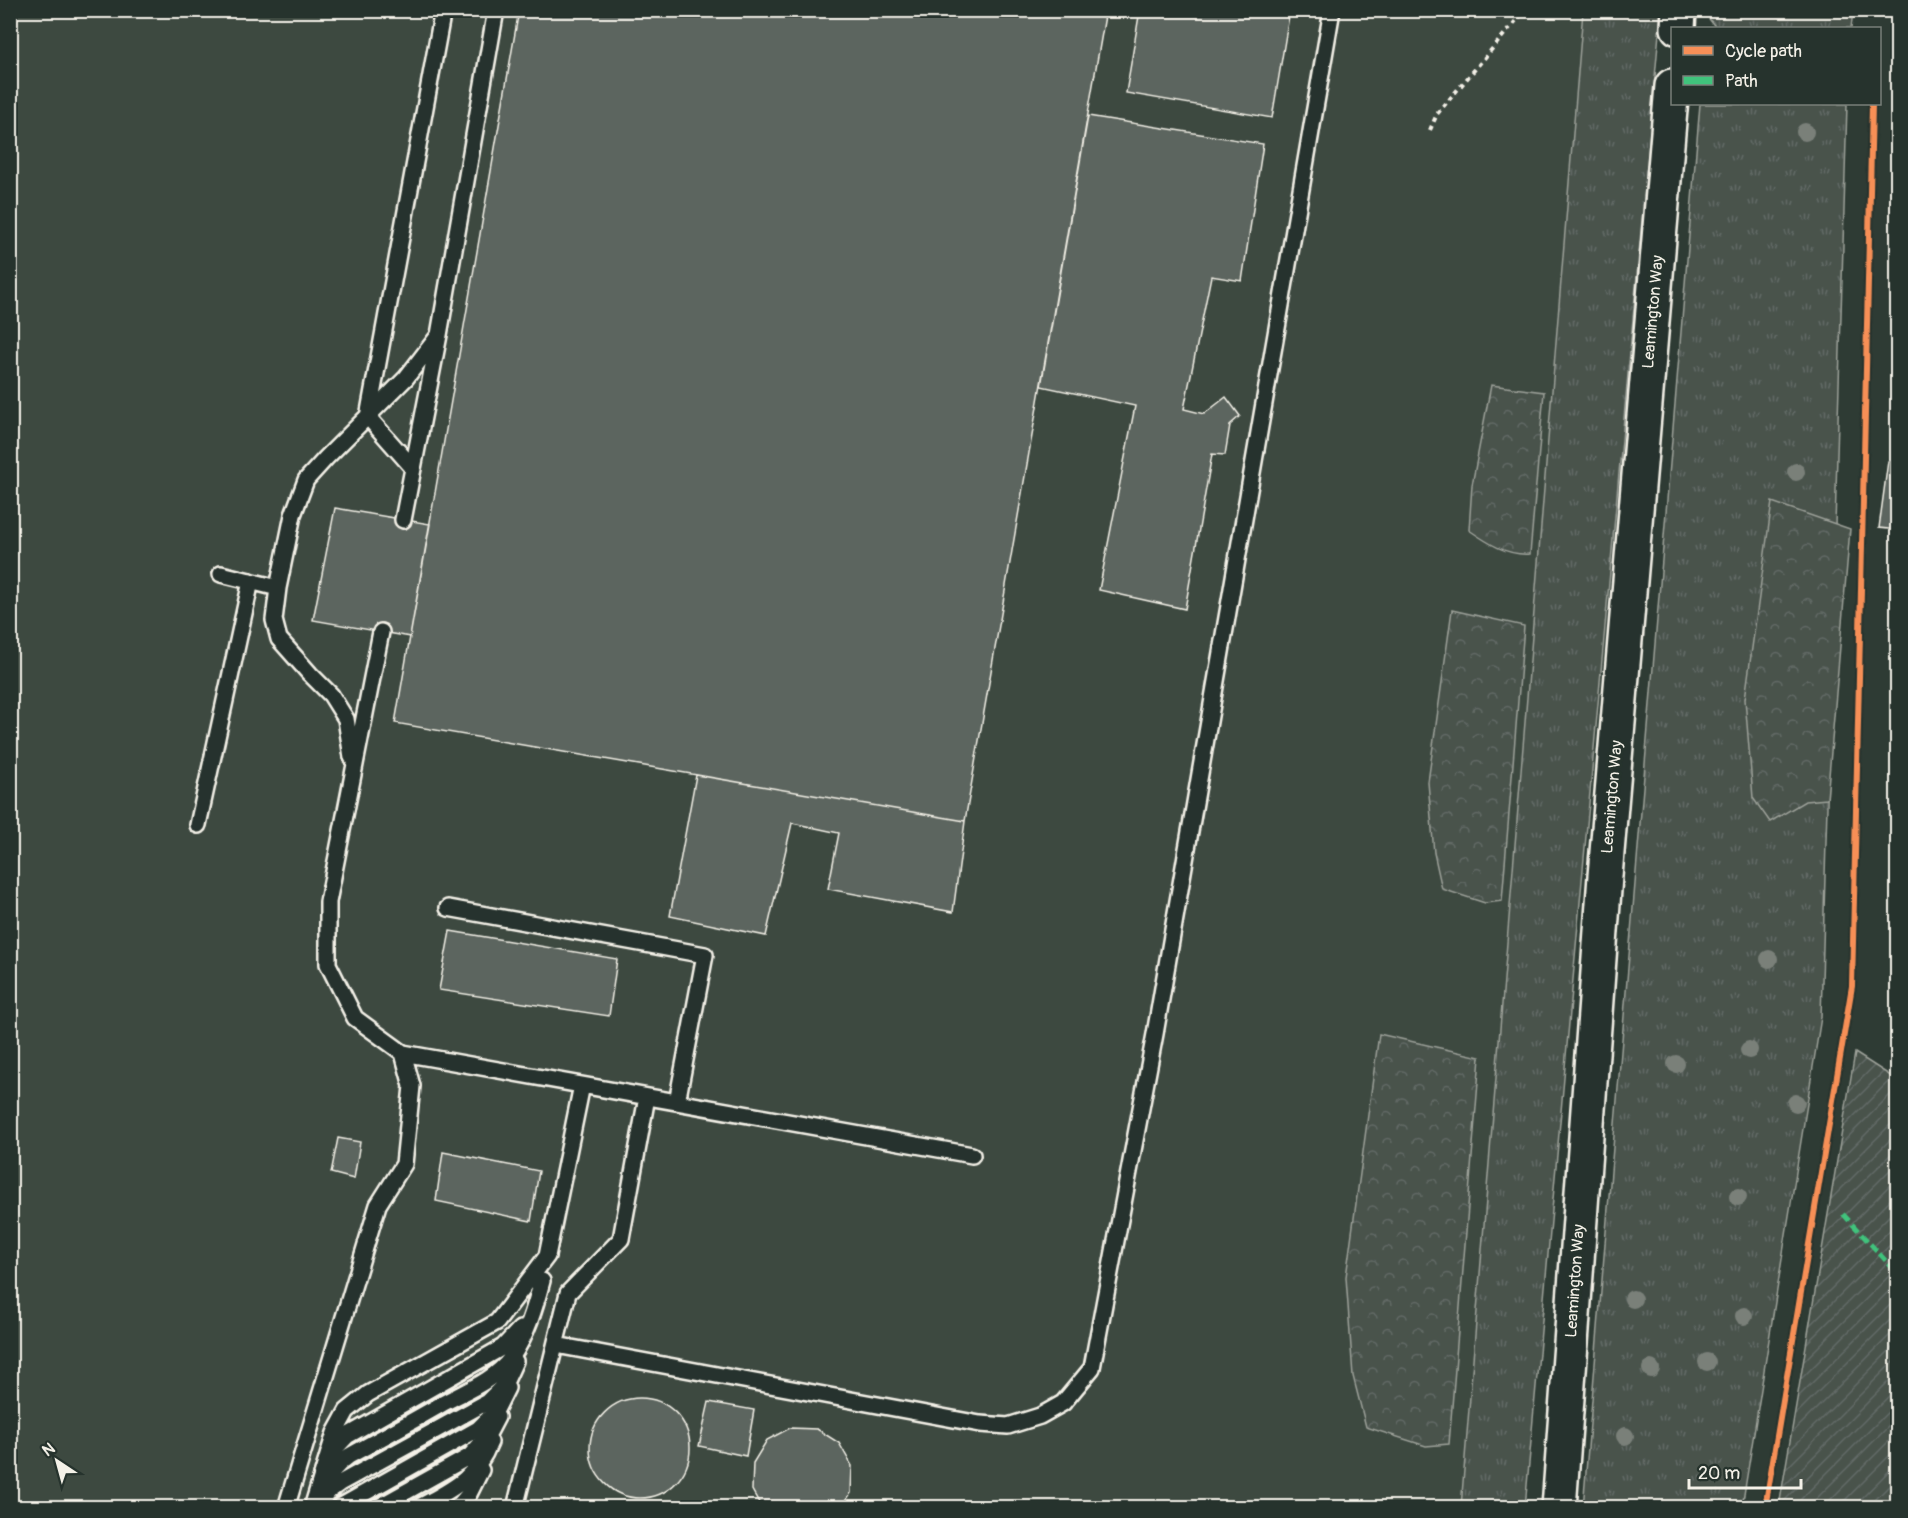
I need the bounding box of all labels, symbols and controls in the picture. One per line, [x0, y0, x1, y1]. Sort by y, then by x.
legend [1671, 27, 1881, 105]
text: Cycle path [1725, 40, 1802, 63]
text: Path [1725, 70, 1758, 93]
street label: Leamington Way [1638, 254, 1668, 370]
street label: Leamington Way [1597, 739, 1627, 855]
street label: Leamington Way [1561, 1223, 1589, 1338]
north arrow [27, 1431, 87, 1491]
text: N [39, 1438, 59, 1461]
scale bar [1689, 1452, 1802, 1490]
text: 20 m [1698, 1462, 1740, 1485]

